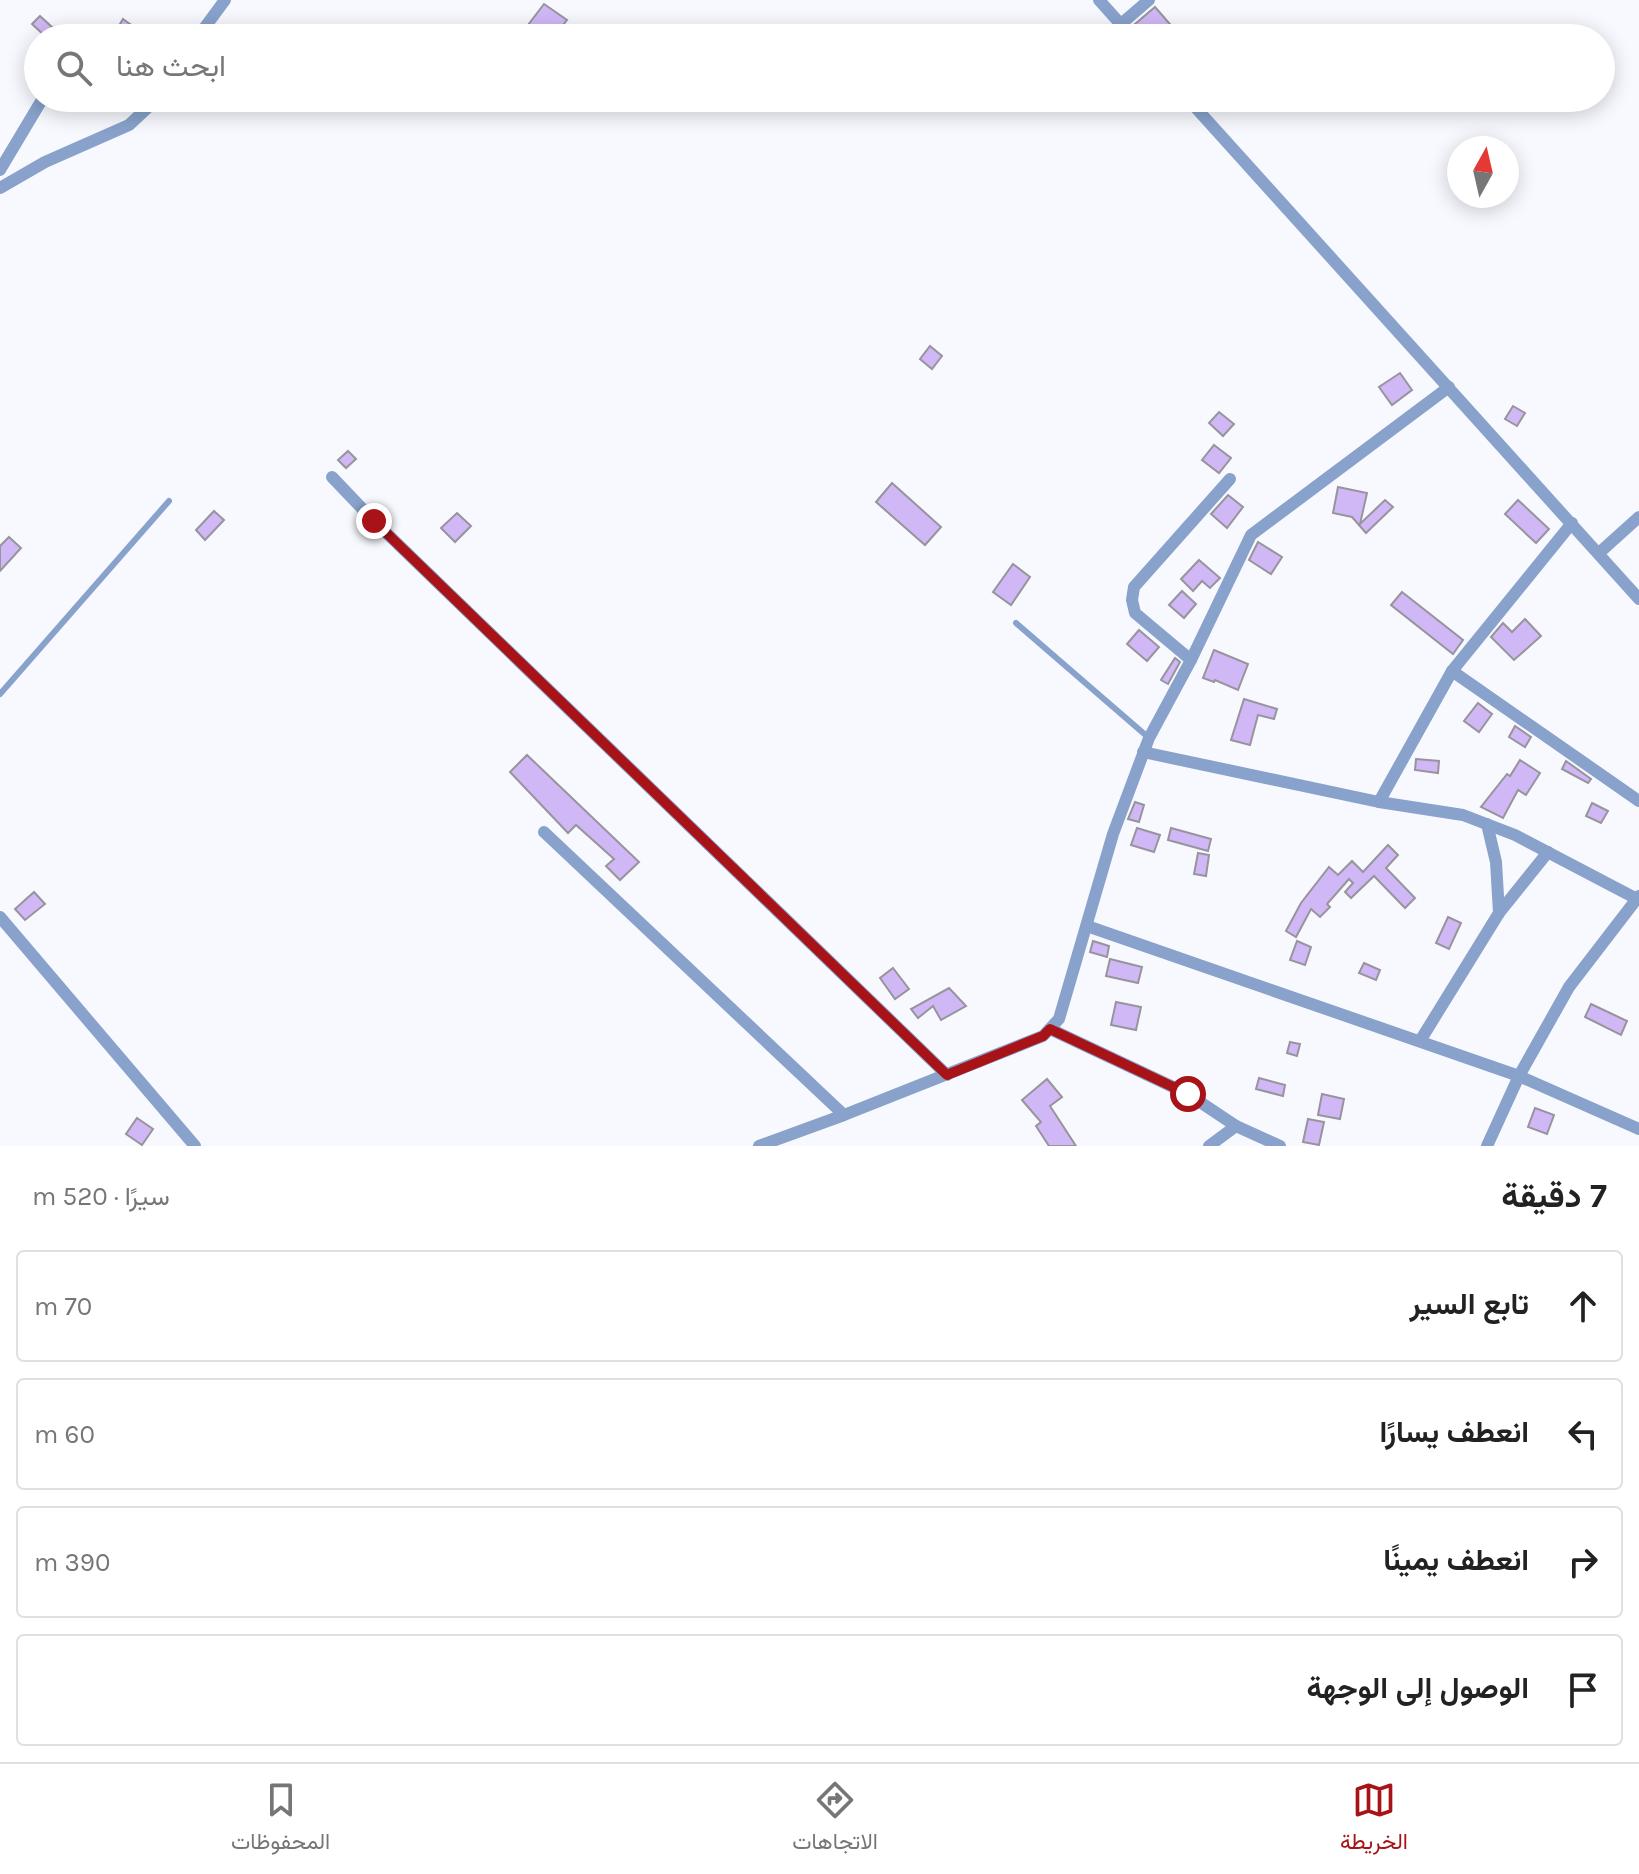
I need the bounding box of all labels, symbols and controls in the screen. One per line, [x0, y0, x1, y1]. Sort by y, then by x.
search box [24, 24, 1615, 112]
icon: search [52, 46, 96, 90]
text: ابحث هنا [116, 48, 226, 84]
north arrow [1447, 136, 1519, 208]
route end [356, 503, 392, 539]
route start [1170, 1076, 1206, 1112]
text: 7 دقيقة [1501, 1176, 1607, 1216]
text: سيرًا · 520 m [32, 1181, 170, 1212]
icon: ahead [1561, 1284, 1605, 1328]
text: تابع السير [1410, 1286, 1529, 1322]
text: 70 m [34, 1291, 92, 1322]
icon: left [1561, 1412, 1605, 1456]
text: انعطف يسارًا [1379, 1414, 1529, 1450]
text: 60 m [34, 1419, 95, 1450]
icon: right [1561, 1540, 1605, 1584]
text: انعطف يمينًا [1383, 1542, 1529, 1578]
text: 390 m [34, 1547, 110, 1578]
icon: arrive [1561, 1668, 1605, 1712]
text: الوصول إلى الوجهة [1306, 1670, 1529, 1706]
tab: المحفوظات [231, 1778, 330, 1861]
tab: الاتجاهات [792, 1778, 878, 1861]
tab: الخريطة [1340, 1778, 1408, 1861]

